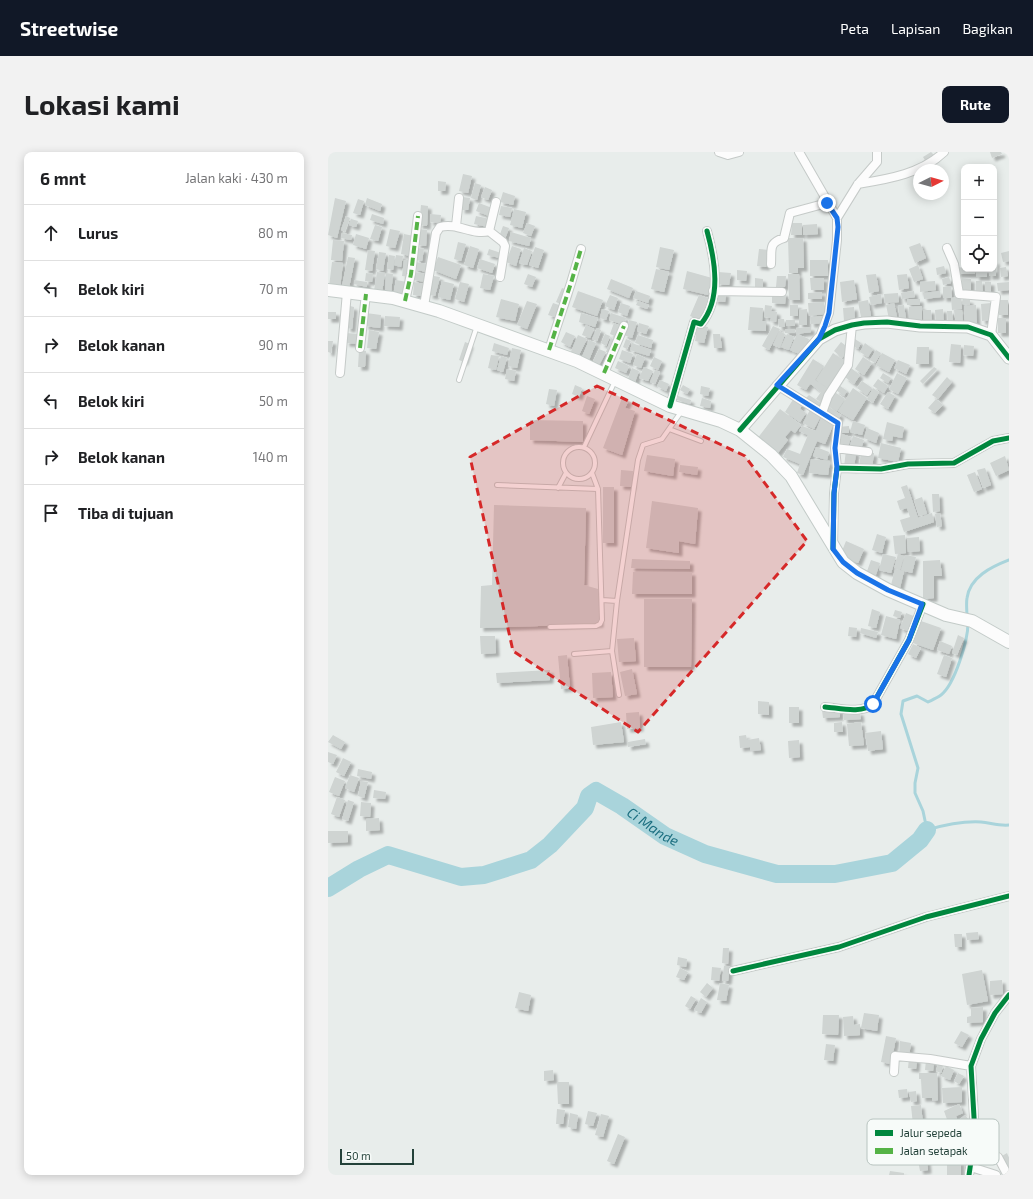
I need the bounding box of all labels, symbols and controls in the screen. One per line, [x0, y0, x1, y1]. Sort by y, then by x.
text: Streetwise [20, 17, 118, 40]
text: Peta [840, 20, 869, 37]
text: Lapisan [891, 20, 940, 37]
text: Bagikan [962, 20, 1013, 37]
button: Rute [942, 86, 1009, 123]
text: Lokasi kami [24, 87, 180, 121]
north arrow [913, 164, 949, 200]
map controls [961, 164, 997, 272]
button: + [961, 164, 997, 200]
text: 6 mnt [40, 168, 86, 188]
text: Jalan kaki · 430 m [185, 170, 288, 186]
route end [818, 194, 836, 212]
button: − [961, 200, 997, 236]
icon: ahead [40, 222, 62, 244]
text: Lurus [78, 224, 118, 242]
text: 80 m [258, 225, 288, 241]
button: locate [961, 236, 997, 272]
icon: left [40, 278, 62, 300]
text: Belok kiri [78, 280, 144, 298]
text: 70 m [259, 281, 288, 297]
icon: right [40, 334, 62, 356]
text: Belok kanan [78, 336, 165, 354]
text: 90 m [258, 337, 288, 353]
icon: left [40, 390, 62, 412]
text: Belok kiri [78, 392, 144, 410]
text: 50 m [259, 393, 288, 409]
icon: right [40, 446, 62, 468]
text: Belok kanan [78, 448, 165, 466]
text: 140 m [253, 449, 288, 465]
icon: arrive [40, 502, 62, 524]
text: Tiba di tujuan [78, 504, 174, 522]
route start [864, 695, 882, 713]
water label: Ci Mande [624, 803, 682, 849]
legend [867, 1119, 999, 1165]
text: Jalur sepeda [900, 1126, 962, 1139]
text: Jalan setapak [900, 1144, 968, 1157]
scale bar [340, 1147, 414, 1166]
text: 50 m [346, 1149, 371, 1162]

